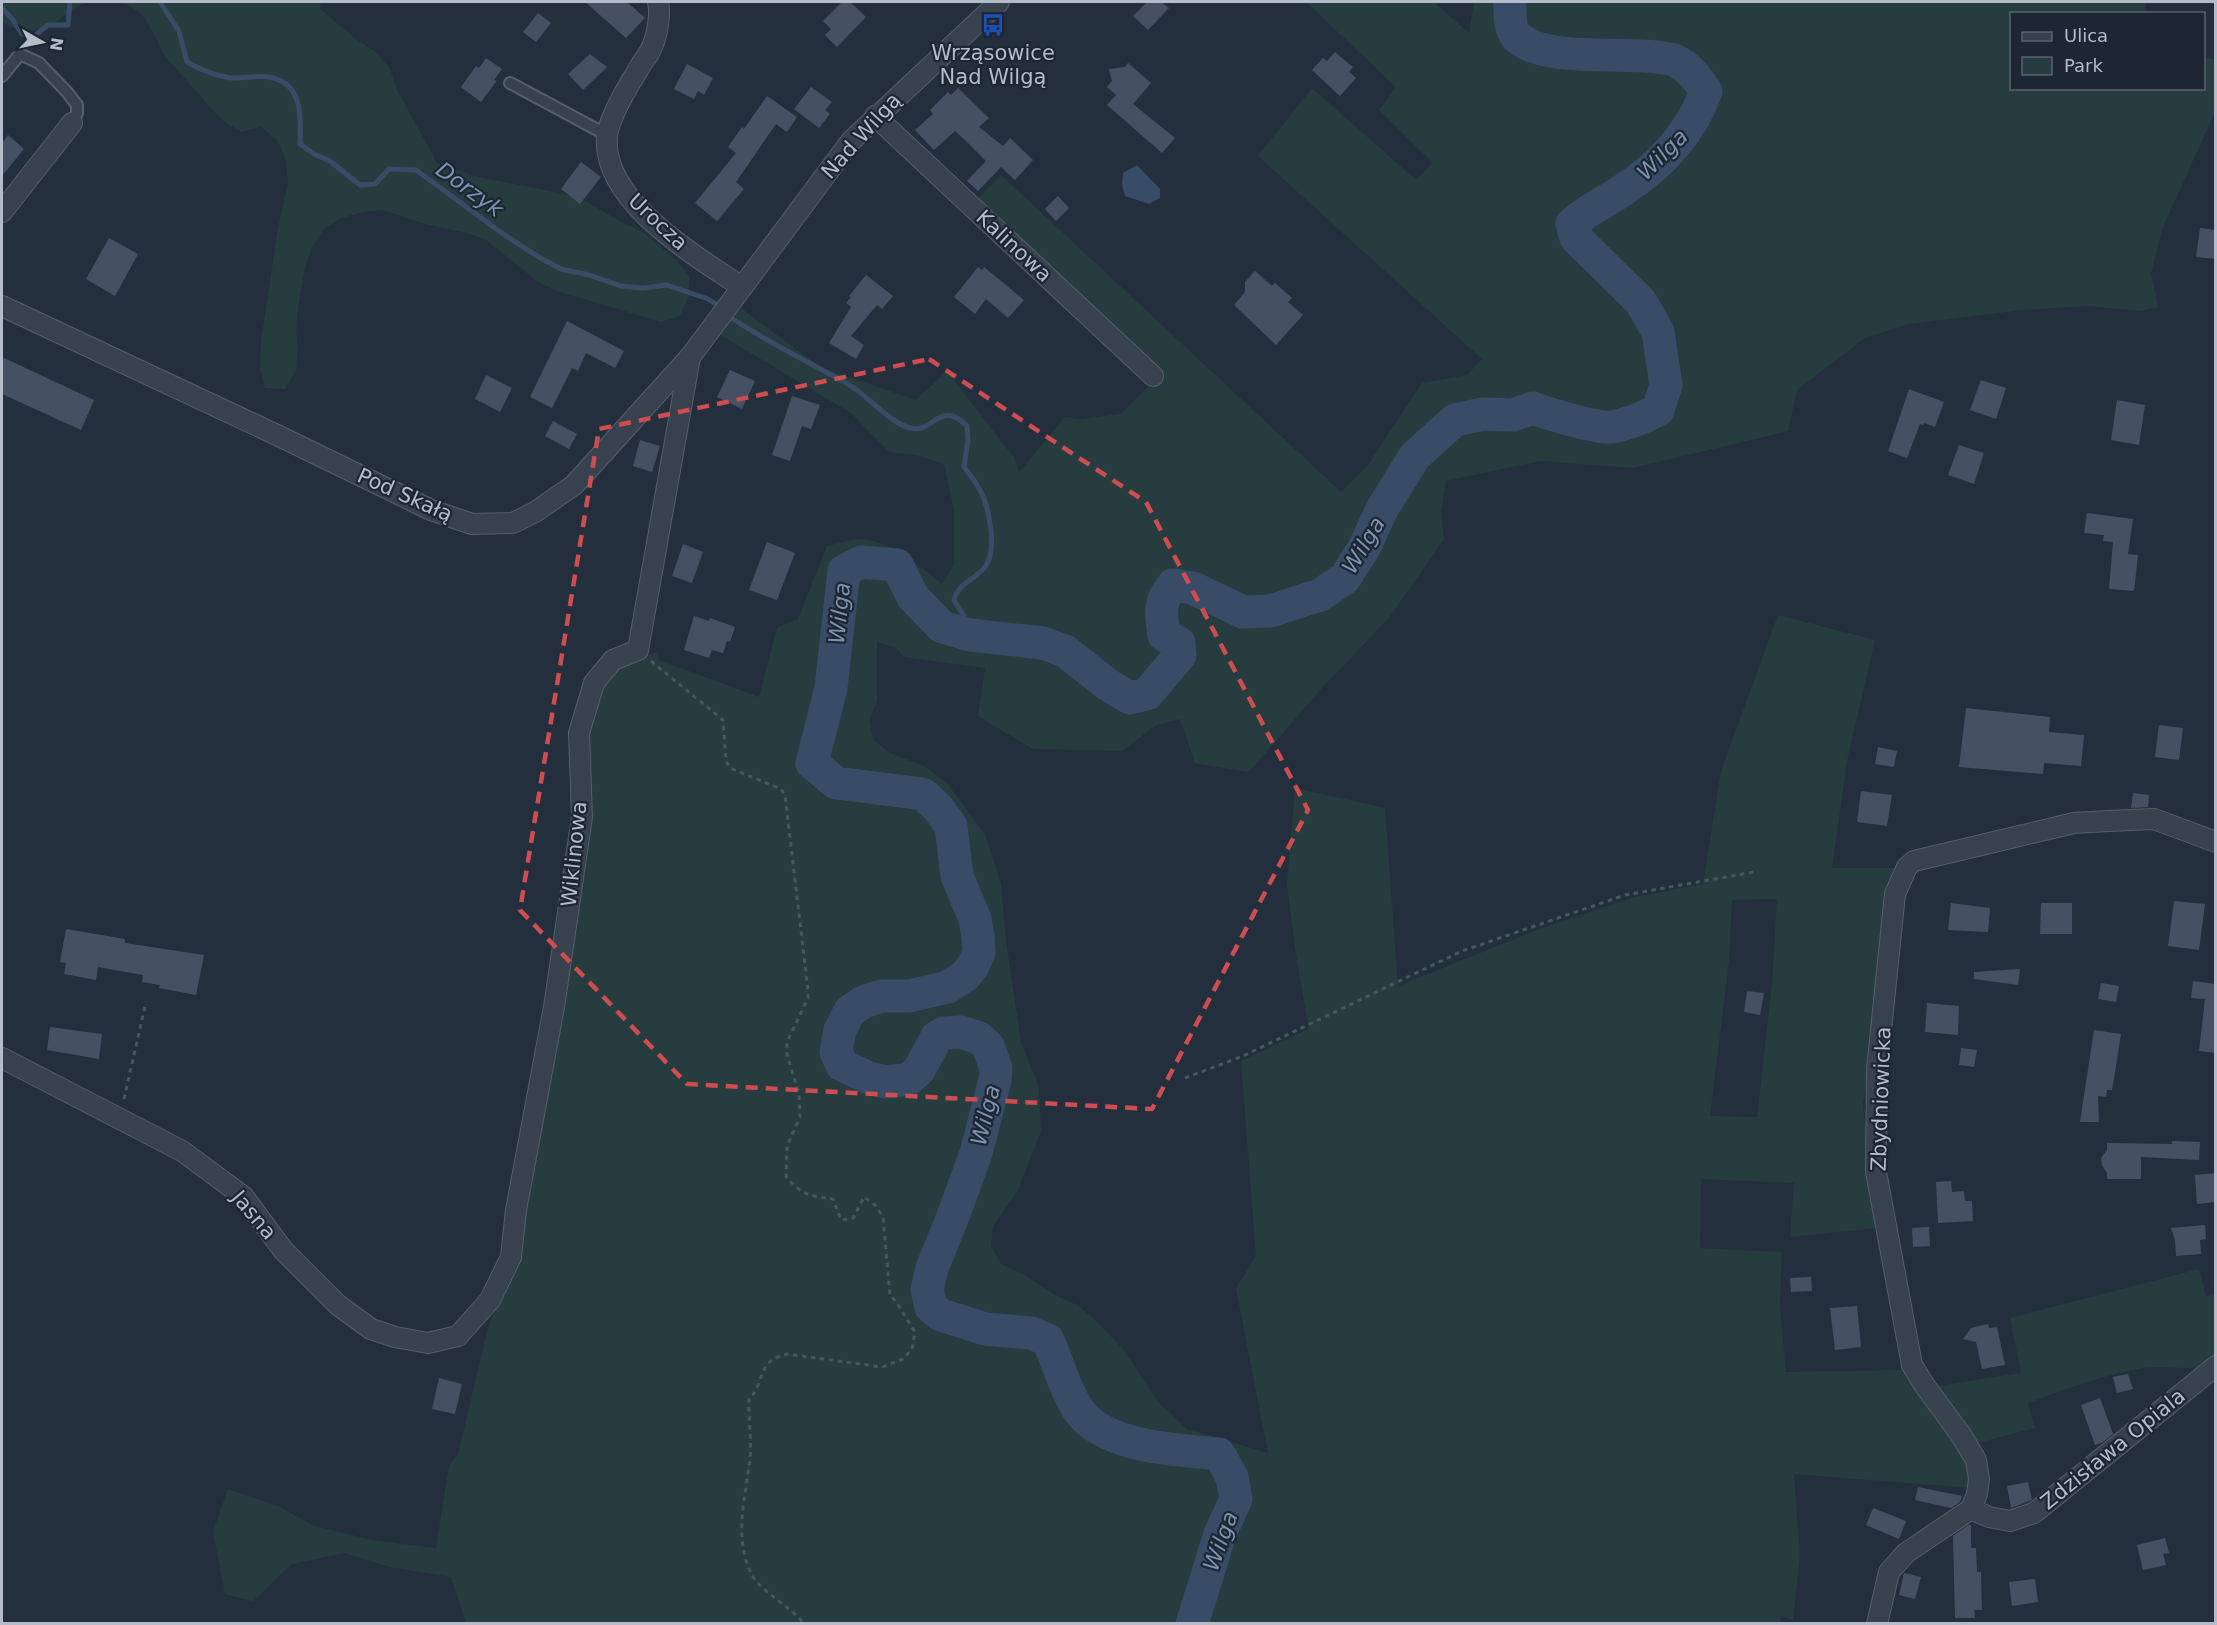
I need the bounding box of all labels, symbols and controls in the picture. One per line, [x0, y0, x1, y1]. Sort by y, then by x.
north arrow [12, 12, 72, 72]
bus stop icon: Wrząsowice Nad Wilgą [980, 12, 1006, 38]
legend [2010, 12, 2205, 90]
text: Ulica [2064, 25, 2108, 46]
text: N [46, 36, 67, 52]
place label: Wrząsowice Nad Wilgą [931, 41, 1055, 89]
text: Park [2064, 55, 2103, 76]
street label: Nad Wilgą [816, 88, 906, 184]
water label: Wilga [1632, 124, 1693, 185]
water label: Dorzyk [431, 157, 509, 223]
street label: Urocza [624, 189, 692, 255]
street label: Kalinowa [971, 205, 1057, 287]
street label: Pod Skałą [354, 463, 456, 527]
water label: Wilga [1337, 512, 1390, 578]
water label: Wilga [824, 581, 855, 645]
street label: Wiklinowa [557, 800, 591, 908]
street label: Zbydniowicka [1866, 1026, 1896, 1172]
water label: Wilga [966, 1082, 1005, 1148]
street label: Jasna [225, 1184, 281, 1244]
street label: Zdzisława Opiala [2036, 1384, 2190, 1514]
water label: Wilga [1198, 1508, 1243, 1574]

